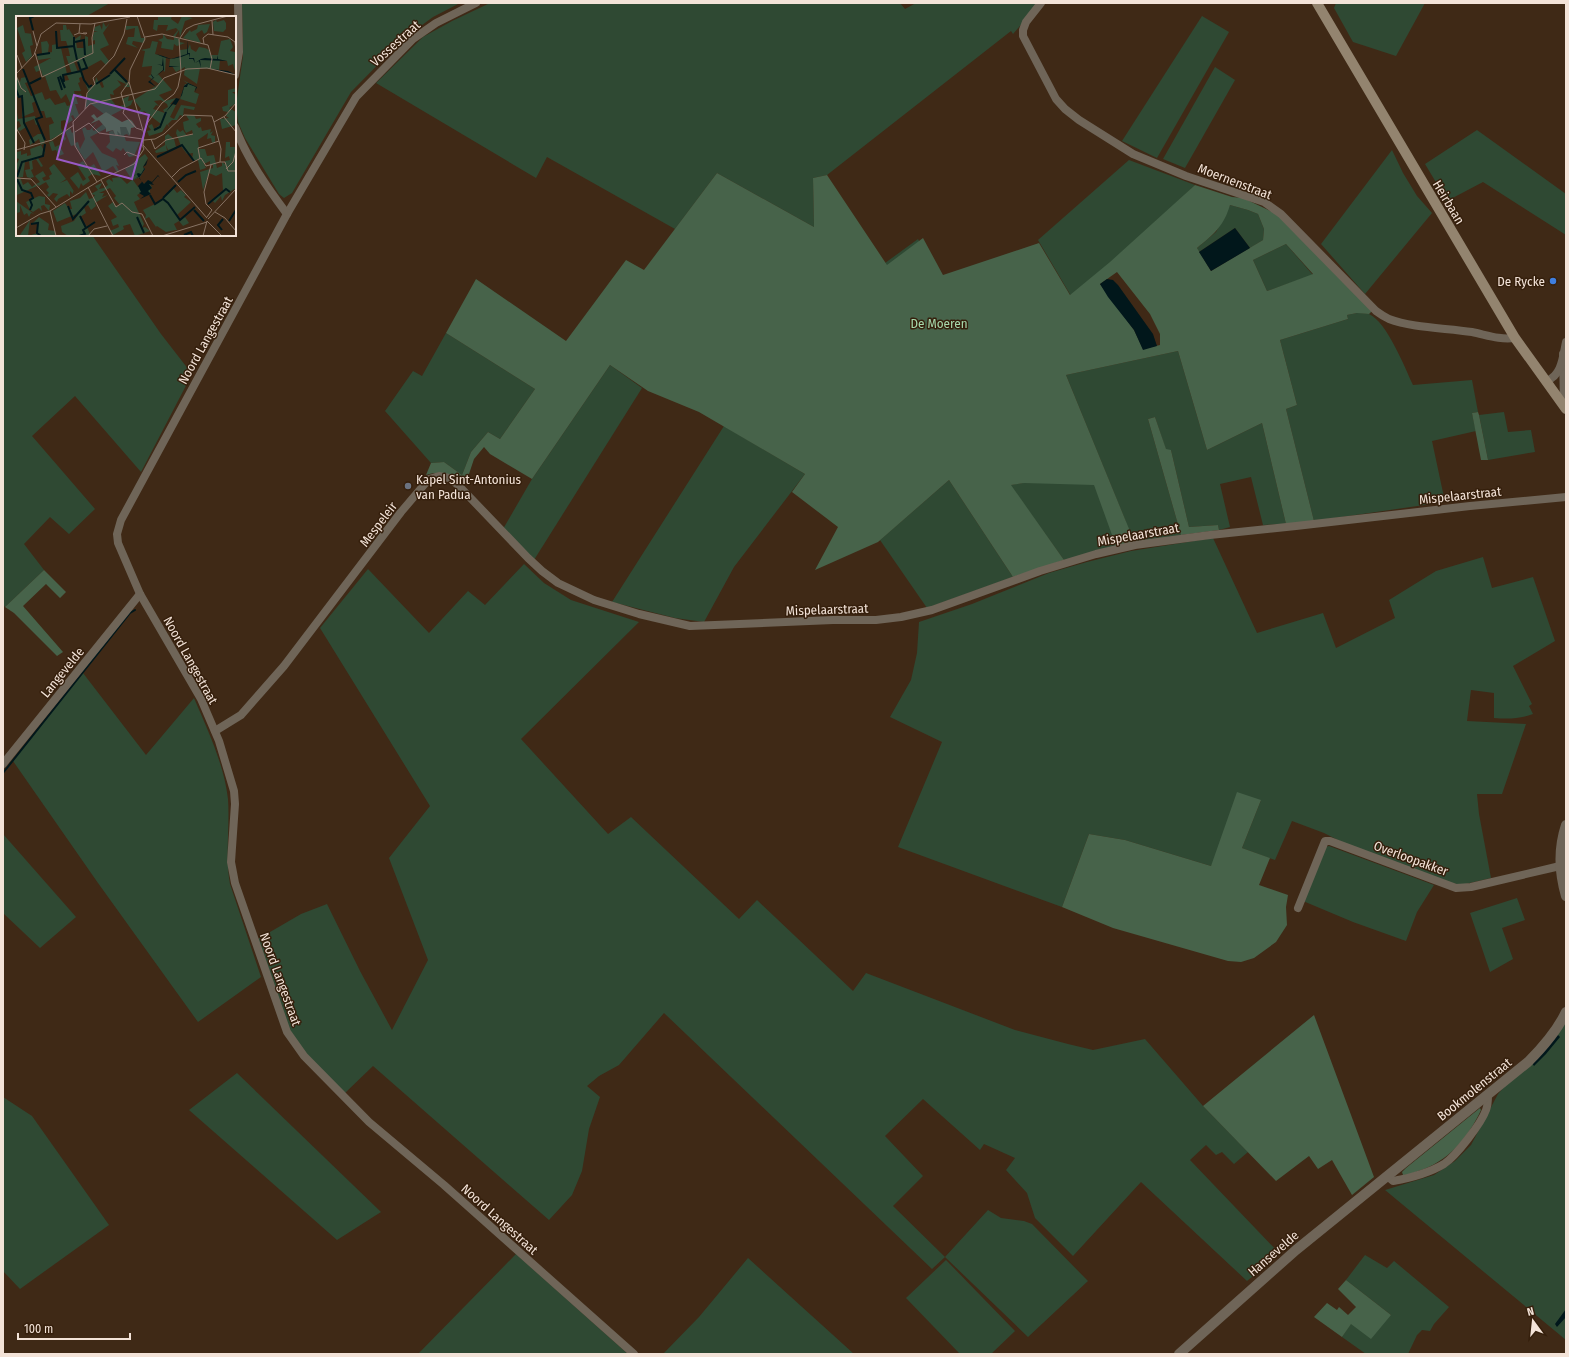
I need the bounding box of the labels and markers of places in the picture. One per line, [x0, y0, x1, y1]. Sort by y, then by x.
place label: De Rycke [1497, 274, 1545, 289]
marker: De Rycke [1548, 276, 1558, 286]
place label: Kapel Sint-Antonius van Padua [416, 472, 521, 502]
marker: Kapel Sint-Antonius van Padua [403, 481, 413, 491]

